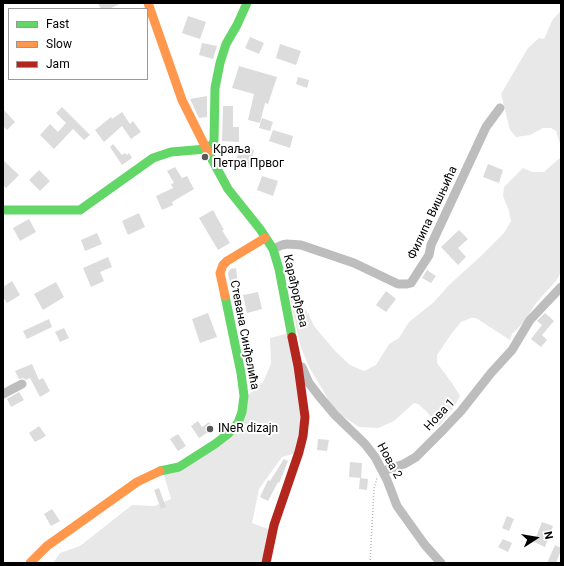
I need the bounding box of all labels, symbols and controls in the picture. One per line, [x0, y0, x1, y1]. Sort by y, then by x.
legend [8, 8, 148, 80]
text: Fast [46, 17, 69, 31]
text: Slow [46, 37, 72, 51]
text: Jam [46, 57, 70, 71]
place label: Краља Петра Првог [213, 143, 284, 171]
marker: Краља Петра Првог [200, 152, 210, 162]
street label: Филипа Вишњића [405, 164, 461, 262]
street label: Карађорђева [280, 253, 310, 329]
street label: Стевана Синђелића [226, 279, 262, 391]
street label: Нова 1 [422, 396, 458, 434]
place label: INeR dizajn [218, 422, 278, 436]
marker: INeR dizajn [205, 424, 215, 434]
street label: Нова 2 [373, 441, 405, 481]
north arrow [516, 518, 556, 558]
text: N [541, 530, 555, 541]

